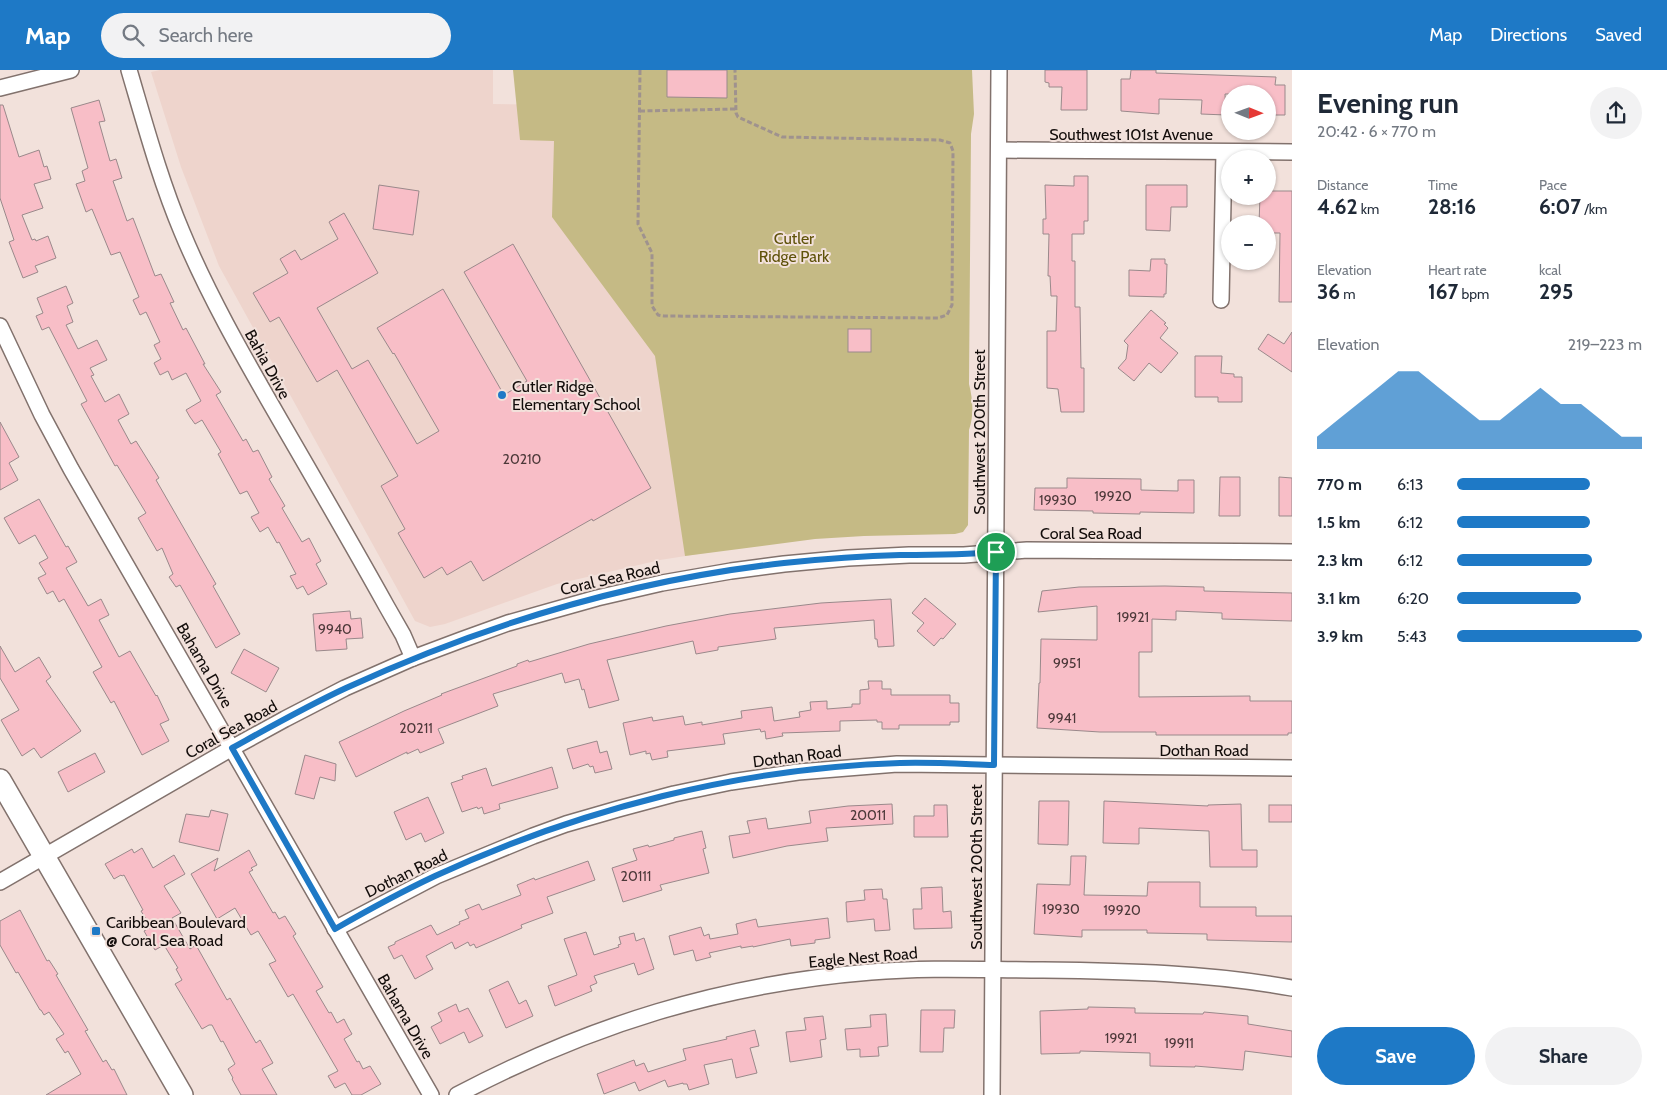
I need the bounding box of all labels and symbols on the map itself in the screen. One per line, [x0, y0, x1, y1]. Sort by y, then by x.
north arrow [1221, 85, 1276, 140]
street label: Southwest 101st Avenue [1049, 125, 1213, 144]
park label: Cutler Ridge Park [759, 229, 830, 266]
street label: Bahia Drive [241, 326, 294, 402]
street label: Southwest 200th Street [970, 349, 989, 515]
place label: Cutler Ridge Elementary School [512, 377, 640, 414]
marker: Cutler Ridge Elementary School [496, 389, 508, 401]
house number: 20210 [503, 450, 542, 468]
house number: 19920 [1094, 487, 1132, 505]
house number: 19930 [1039, 491, 1077, 509]
street label: Coral Sea Road [1040, 524, 1142, 543]
pin [975, 531, 1017, 573]
street label: Coral Sea Road [558, 558, 662, 599]
house number: 19921 [1117, 608, 1149, 626]
street label: Bahama Drive [173, 619, 236, 711]
house number: 9940 [318, 620, 352, 638]
house number: 9951 [1053, 654, 1081, 672]
street label: Coral Sea Road [182, 696, 280, 762]
house number: 9941 [1048, 709, 1076, 727]
house number: 20211 [399, 719, 433, 737]
street label: Dothan Road [1159, 741, 1249, 760]
street label: Dothan Road [752, 742, 842, 771]
street label: Southwest 200th Street [967, 784, 986, 950]
house number: 20011 [850, 806, 886, 824]
street label: Dothan Road [362, 845, 450, 902]
house number: 20111 [621, 867, 651, 885]
house number: 19930 [1042, 900, 1080, 918]
house number: 19920 [1103, 901, 1141, 919]
place label: Caribbean Boulevard @ Coral Sea Road [106, 913, 246, 950]
marker: Caribbean Boulevard @ Coral Sea Road [90, 925, 102, 937]
street label: Eagle Nest Road [808, 943, 918, 972]
street label: Bahama Drive [374, 970, 437, 1062]
house number: 19921 [1105, 1029, 1137, 1047]
house number: 19911 [1164, 1034, 1194, 1052]

